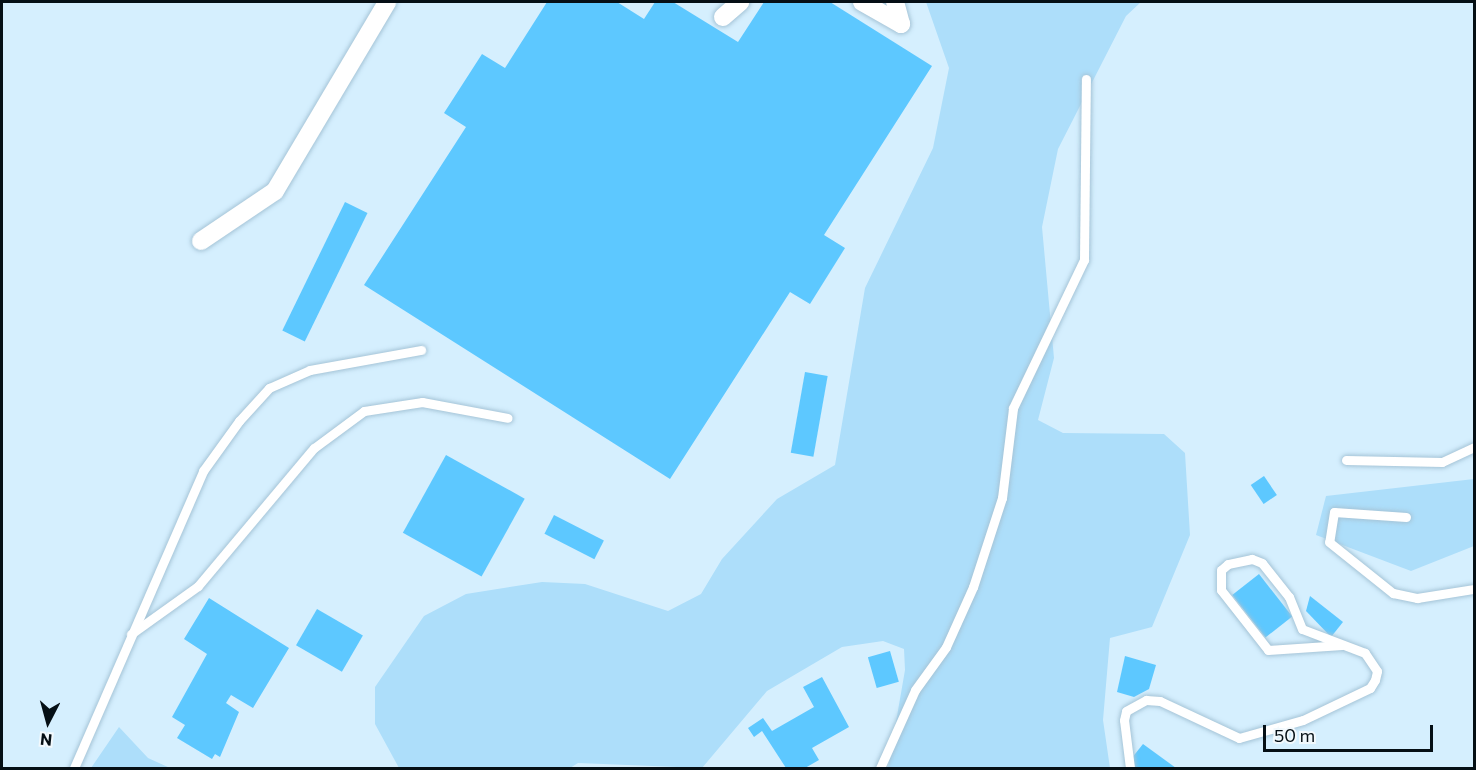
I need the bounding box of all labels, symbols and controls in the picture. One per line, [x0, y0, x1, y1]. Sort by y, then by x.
north arrow [18, 692, 78, 752]
scale bar [1266, 713, 1436, 751]
text: 50 m [1274, 724, 1315, 746]
text: N [39, 730, 53, 750]

